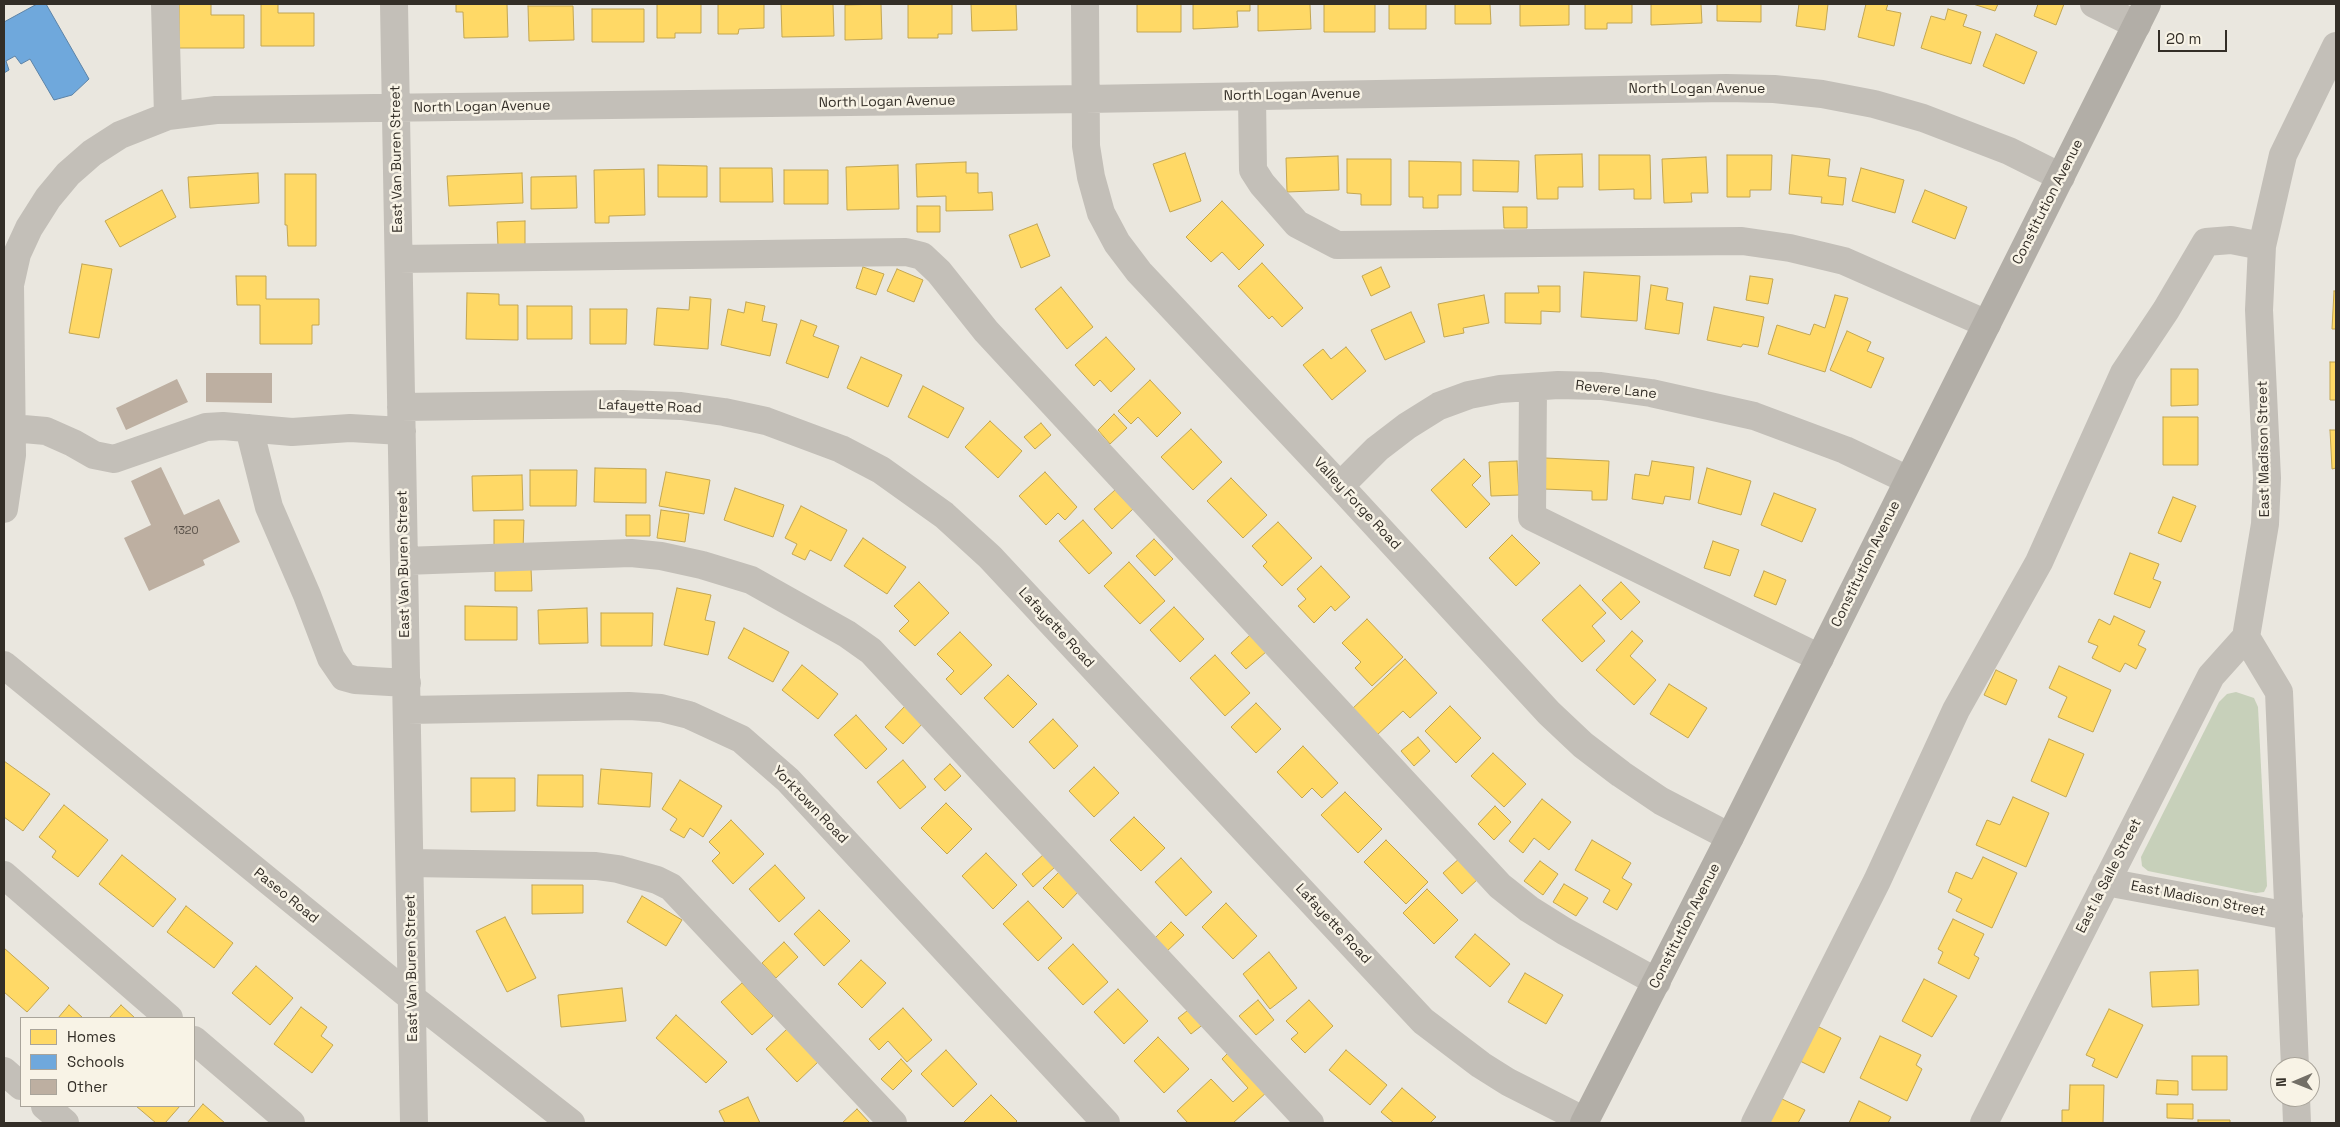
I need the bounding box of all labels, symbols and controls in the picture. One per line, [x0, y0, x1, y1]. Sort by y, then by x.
scale bar [2160, 20, 2229, 52]
text: 20 m [2166, 29, 2201, 48]
street label: North Logan Avenue [1629, 81, 1765, 97]
street label: East Van Buren Street [387, 85, 407, 233]
street label: North Logan Avenue [1223, 85, 1361, 105]
street label: North Logan Avenue [818, 92, 956, 112]
street label: North Logan Avenue [413, 97, 551, 117]
street label: Constitution Avenue [2009, 136, 2087, 268]
street label: Revere Lane [1574, 377, 1658, 403]
street label: East Madison Street [2254, 381, 2274, 517]
street label: Lafayette Road [598, 397, 702, 417]
street label: Valley Forge Road [1310, 454, 1404, 554]
street label: East Van Buren Street [394, 490, 414, 638]
street label: Constitution Avenue [1828, 498, 1904, 630]
house number: 1320 [174, 524, 198, 538]
street label: Lafayette Road [1015, 585, 1097, 671]
street label: Yorktown Road [769, 763, 851, 847]
street label: East la Salle Street [2073, 816, 2145, 936]
street label: Constitution Avenue [1646, 860, 1724, 992]
street label: Paseo Road [250, 865, 322, 927]
street label: East Madison Street [2129, 878, 2267, 920]
street label: Lafayette Road [1292, 881, 1374, 967]
street label: East Van Buren Street [402, 894, 422, 1042]
legend [20, 1017, 195, 1107]
text: Homes [67, 1027, 116, 1046]
text: Schools [67, 1052, 124, 1071]
north arrow [2270, 1057, 2320, 1107]
text: Other [67, 1077, 108, 1096]
text: N [2272, 1077, 2290, 1087]

